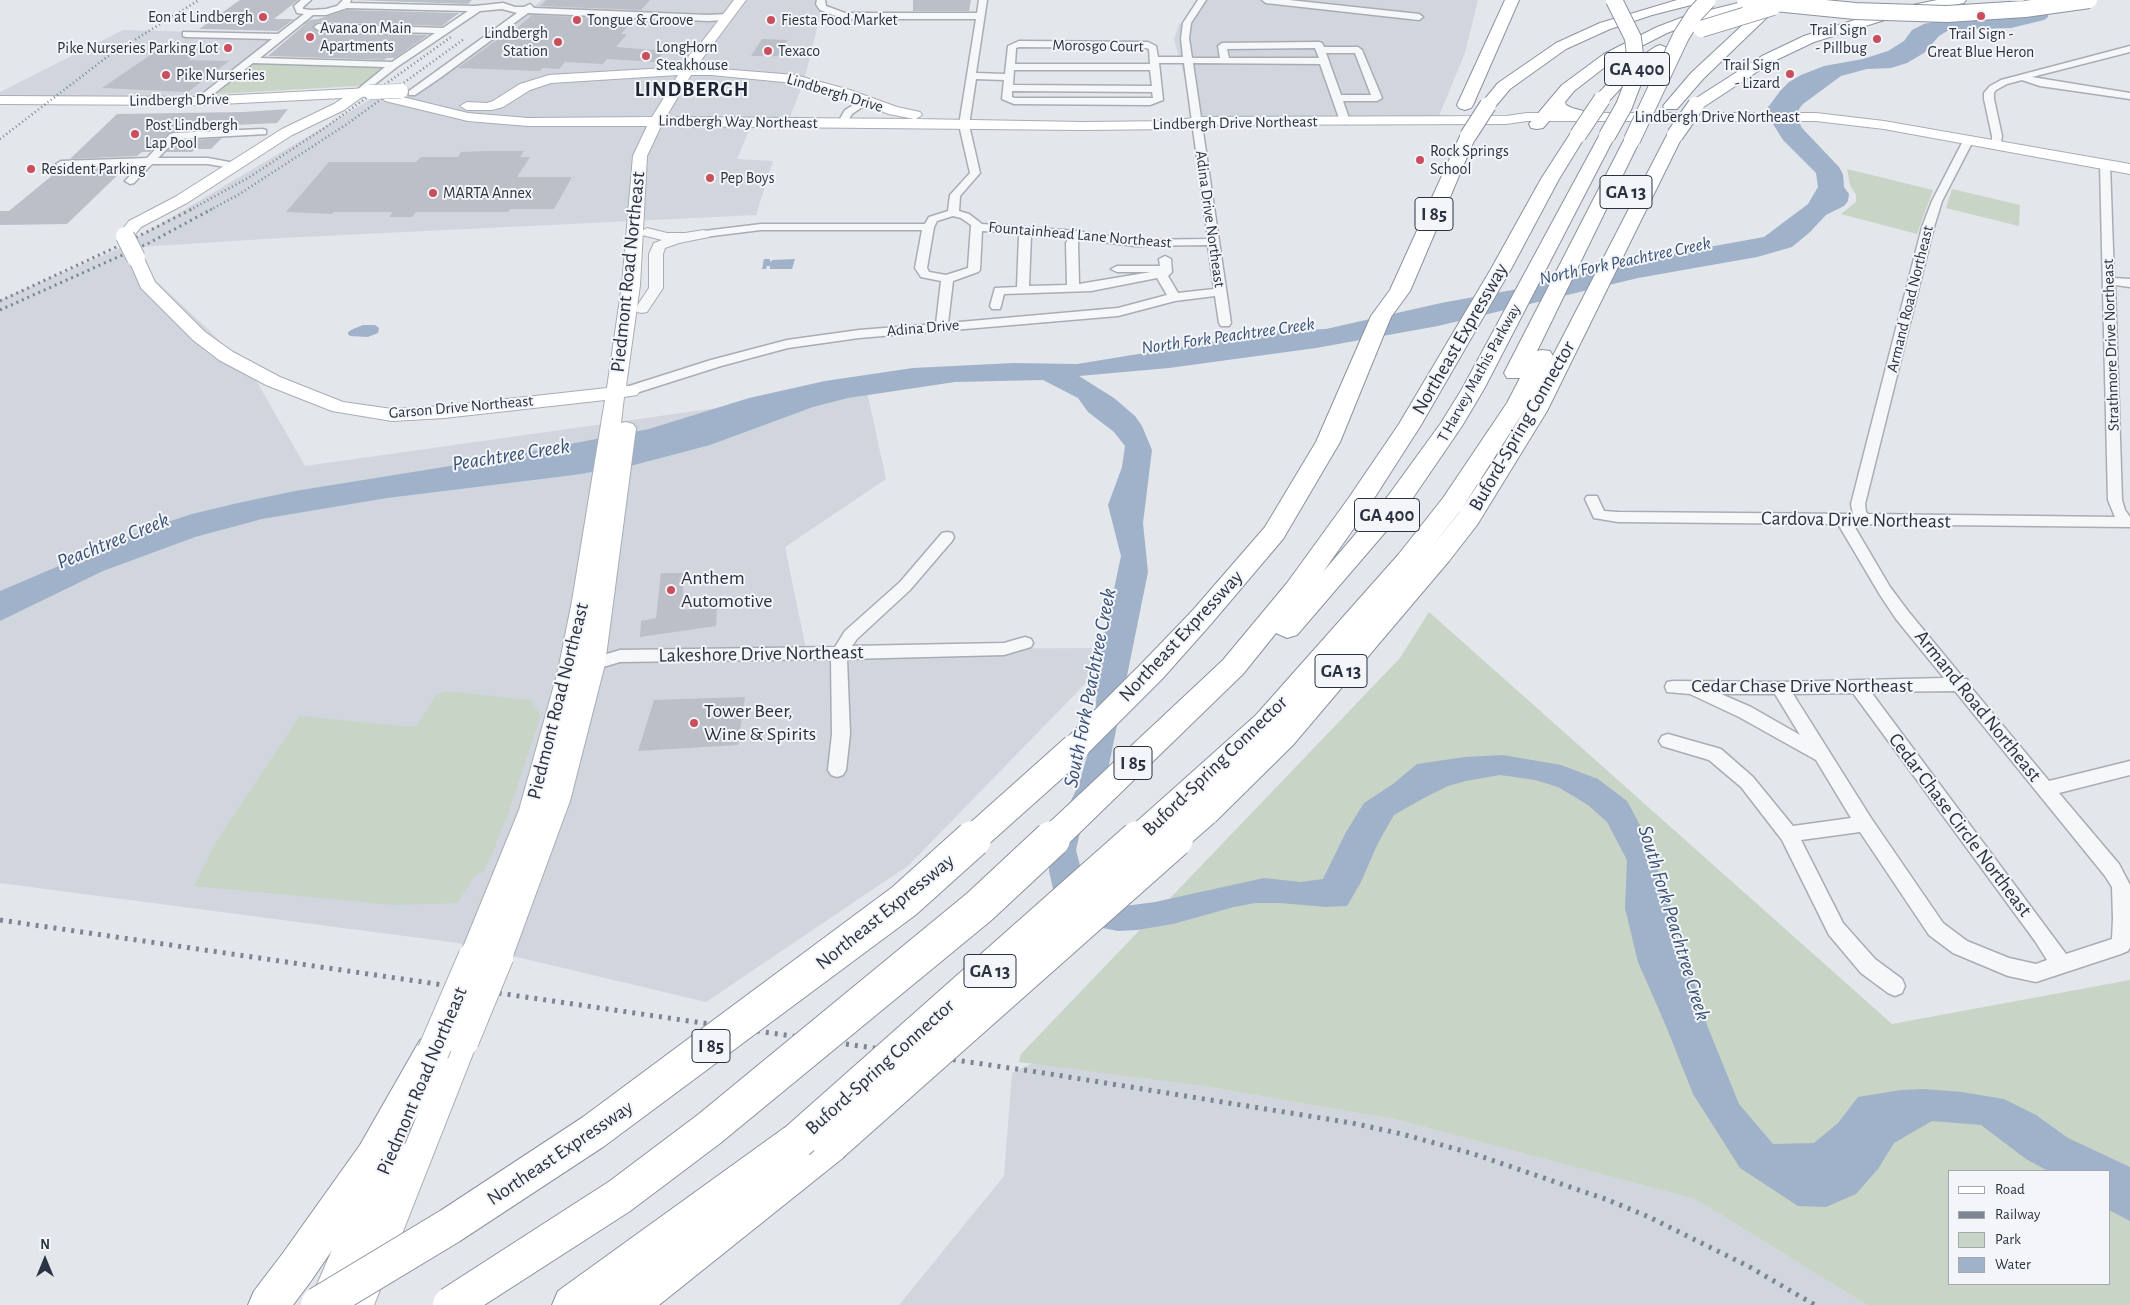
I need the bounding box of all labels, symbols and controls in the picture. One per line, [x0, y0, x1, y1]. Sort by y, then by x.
place label: Eon at Lindbergh [148, 7, 253, 27]
place label: Tongue & Groove [587, 10, 693, 30]
place label: Fiesta Food Market [781, 10, 898, 30]
marker: Trail Sign - Great Blue Heron [1975, 10, 1987, 22]
marker: Eon at Lindbergh [257, 11, 269, 23]
marker: Tongue & Groove [571, 14, 583, 26]
marker: Fiesta Food Market [765, 14, 777, 26]
place label: Avana on Main Apartments [320, 18, 412, 56]
place label: Trail Sign - Pillbug [1810, 20, 1867, 58]
place label: Lindbergh Station [484, 23, 548, 61]
place label: Trail Sign - Great Blue Heron [1928, 24, 2034, 62]
marker: Avana on Main Apartments [304, 31, 316, 43]
marker: Trail Sign - Pillbug [1871, 33, 1883, 45]
marker: Lindbergh Station [552, 36, 564, 48]
street label: Morosgo Court [1052, 36, 1144, 56]
place label: LongHorn Steakhouse [656, 37, 728, 75]
place label: Pike Nurseries Parking Lot [57, 38, 218, 58]
place label: Texaco [778, 41, 820, 61]
marker: Pike Nurseries Parking Lot [222, 42, 234, 54]
marker: Texaco [762, 45, 774, 57]
marker: LongHorn Steakhouse [640, 50, 652, 62]
road number: GA 400 [1604, 52, 1670, 86]
place label: Trail Sign - Lizard [1723, 55, 1780, 93]
place label: Pike Nurseries [176, 65, 265, 85]
marker: Trail Sign - Lizard [1784, 68, 1796, 80]
marker: Pike Nurseries [160, 69, 172, 81]
street label: Lindbergh Drive [784, 69, 886, 117]
district label: LINDBERGH [634, 77, 750, 103]
street label: Lindbergh Drive [129, 90, 229, 110]
street label: Lindbergh Drive Northeast [1634, 107, 1800, 127]
street label: Lindbergh Way Northeast [658, 111, 818, 133]
street label: Lindbergh Drive Northeast [1152, 112, 1318, 134]
place label: Post Lindbergh Lap Pool [145, 115, 238, 153]
marker: Post Lindbergh Lap Pool [129, 128, 141, 140]
place label: Rock Springs School [1430, 141, 1509, 179]
street label: Adina Drive Northeast [1191, 149, 1229, 289]
marker: Rock Springs School [1414, 154, 1426, 166]
place label: Resident Parking [41, 159, 146, 179]
marker: Resident Parking [25, 163, 37, 175]
place label: Pep Boys [720, 168, 775, 188]
street label: Piedmont Road Northeast [606, 170, 650, 374]
marker: Pep Boys [704, 172, 716, 184]
road number: GA 13 [1600, 176, 1652, 208]
place label: MARTA Annex [443, 183, 532, 203]
marker: MARTA Annex [427, 187, 439, 199]
road number: I 85 [1415, 198, 1453, 230]
street label: Fountainhead Lane Northeast [988, 217, 1172, 253]
street label: Armand Road Northeast [1882, 224, 1938, 374]
water label: North Fork Peachtree Creek [1537, 232, 1713, 290]
street label: Strathmore Drive Northeast [2098, 258, 2124, 432]
street label: Northeast Expressway [1407, 259, 1513, 419]
street label: T Harvey Mathis Parkway [1433, 301, 1525, 445]
water label: North Fork Peachtree Creek [1140, 313, 1316, 359]
street label: Adina Drive [886, 315, 960, 341]
street label: Buford-Spring Connector [1464, 337, 1580, 515]
street label: Garson Drive Northeast [388, 391, 534, 423]
water label: Peachtree Creek [450, 433, 572, 477]
road number: GA 400 [1354, 498, 1420, 532]
street label: Cardova Drive Northeast [1761, 506, 1951, 534]
water label: Peachtree Creek [53, 507, 173, 575]
street label: Northeast Expressway [1114, 565, 1248, 707]
place label: Anthem Automotive [681, 566, 772, 613]
marker: Anthem Automotive [665, 584, 677, 596]
water label: South Fork Peachtree Creek [1058, 586, 1122, 790]
street label: Piedmont Road Northeast [522, 600, 594, 802]
street label: Armand Road Northeast [1909, 625, 2047, 787]
street label: Lakeshore Drive Northeast [658, 640, 864, 668]
road number: GA 13 [1315, 654, 1367, 688]
street label: Cedar Chase Drive Northeast [1691, 674, 1913, 698]
street label: Buford-Spring Connector [1138, 691, 1292, 841]
place label: Tower Beer, Wine & Spirits [704, 699, 816, 746]
marker: Tower Beer, Wine & Spirits [688, 717, 700, 729]
street label: Cedar Chase Circle Northeast [1883, 729, 2037, 921]
road number: I 85 [1114, 746, 1152, 780]
water label: South Fork Peachtree Creek [1632, 822, 1716, 1024]
street label: Northeast Expressway [811, 849, 959, 975]
road number: GA 13 [964, 954, 1016, 988]
street label: Piedmont Road Northeast [372, 983, 472, 1179]
street label: Buford-Spring Connector [801, 994, 959, 1140]
road number: I 85 [692, 1030, 730, 1062]
street label: Northeast Expressway [482, 1095, 638, 1211]
legend [1948, 1170, 2110, 1285]
text: Road [1995, 1182, 2025, 1197]
text: Railway [1995, 1207, 2040, 1222]
text: Park [1995, 1232, 2021, 1247]
north arrow [20, 1235, 70, 1285]
text: N [40, 1238, 50, 1252]
text: Water [1995, 1257, 2031, 1272]

